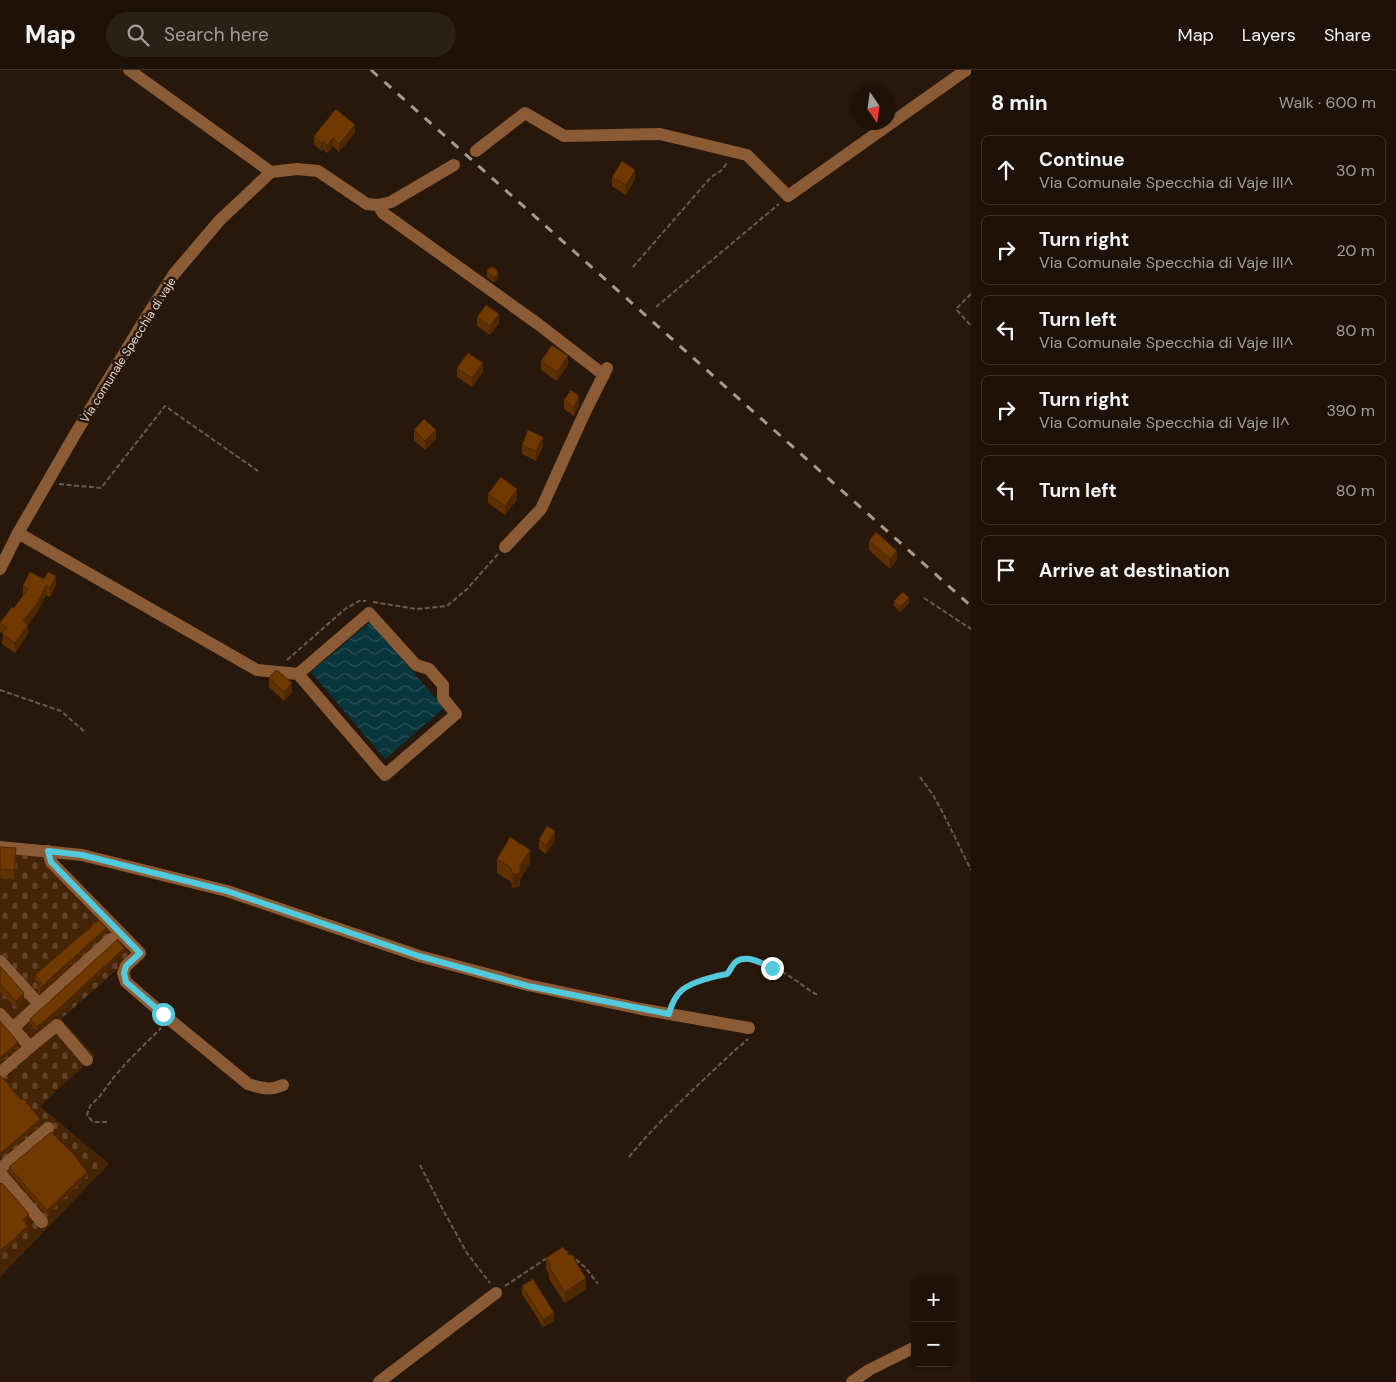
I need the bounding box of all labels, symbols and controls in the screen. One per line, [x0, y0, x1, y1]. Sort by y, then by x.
search box [106, 12, 456, 57]
text: Map [25, 19, 76, 50]
icon: search [124, 21, 152, 49]
text: Search here [164, 22, 269, 47]
text: Map [1178, 23, 1214, 47]
text: Layers [1242, 23, 1296, 47]
text: Share [1324, 23, 1371, 47]
north arrow [851, 85, 896, 130]
text: 8 min [991, 89, 1048, 117]
text: Walk · 600 m [1279, 92, 1376, 113]
text: Continue [1039, 147, 1125, 172]
icon: ahead [992, 156, 1020, 184]
text: 30 m [1336, 160, 1375, 181]
text: Via Comunale Specchia di Vaje III^ [1039, 172, 1293, 193]
text: Turn right [1039, 227, 1129, 252]
icon: right [992, 236, 1020, 264]
text: 20 m [1336, 240, 1375, 261]
text: Via Comunale Specchia di Vaje III^ [1039, 252, 1293, 273]
street label: Via comunale Specchia di vaje [77, 274, 180, 426]
text: Turn left [1039, 307, 1117, 332]
icon: left [992, 316, 1020, 344]
text: 80 m [1336, 320, 1375, 341]
text: Via Comunale Specchia di Vaje III^ [1039, 332, 1293, 353]
text: Turn right [1039, 387, 1129, 412]
icon: right [992, 396, 1020, 424]
text: 390 m [1327, 400, 1375, 421]
text: Via Comunale Specchia di Vaje II^ [1039, 412, 1290, 433]
icon: left [992, 476, 1020, 504]
text: Turn left [1039, 478, 1117, 503]
text: 80 m [1336, 480, 1375, 501]
icon: arrive [992, 556, 1020, 584]
text: Arrive at destination [1039, 558, 1230, 583]
route end [761, 957, 784, 980]
route start [152, 1003, 175, 1026]
map controls [911, 1277, 956, 1367]
button: + [911, 1277, 956, 1322]
button: − [911, 1322, 956, 1367]

